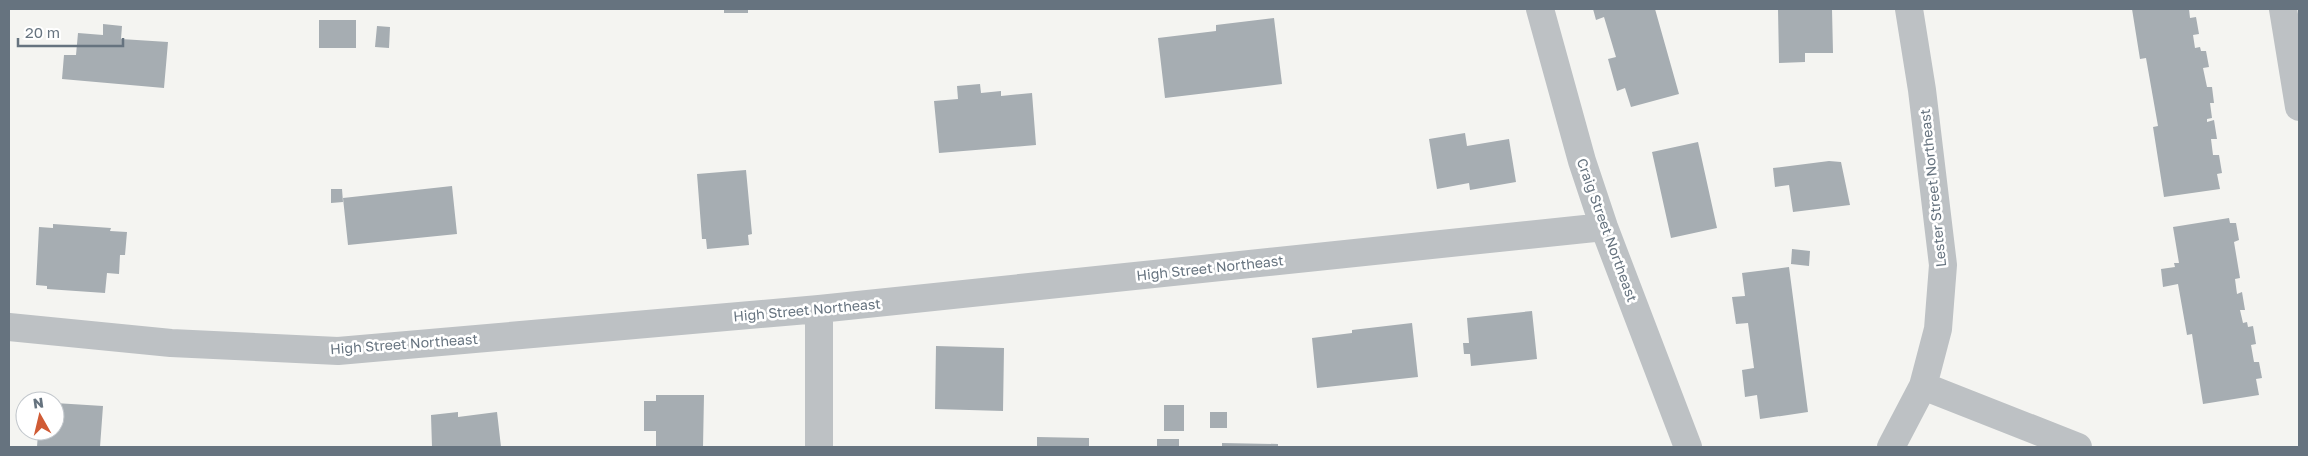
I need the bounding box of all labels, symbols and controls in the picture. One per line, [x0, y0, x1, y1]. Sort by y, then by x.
scale bar [18, 15, 122, 47]
text: 20 m [25, 23, 60, 41]
street label: Lester Street Northeast [1916, 108, 1949, 268]
street label: Craig Street Northeast [1574, 156, 1641, 304]
street label: High Street Northeast [1135, 251, 1284, 284]
street label: High Street Northeast [732, 295, 881, 324]
street label: High Street Northeast [330, 330, 478, 357]
north arrow [15, 391, 65, 441]
text: N [32, 393, 45, 412]

